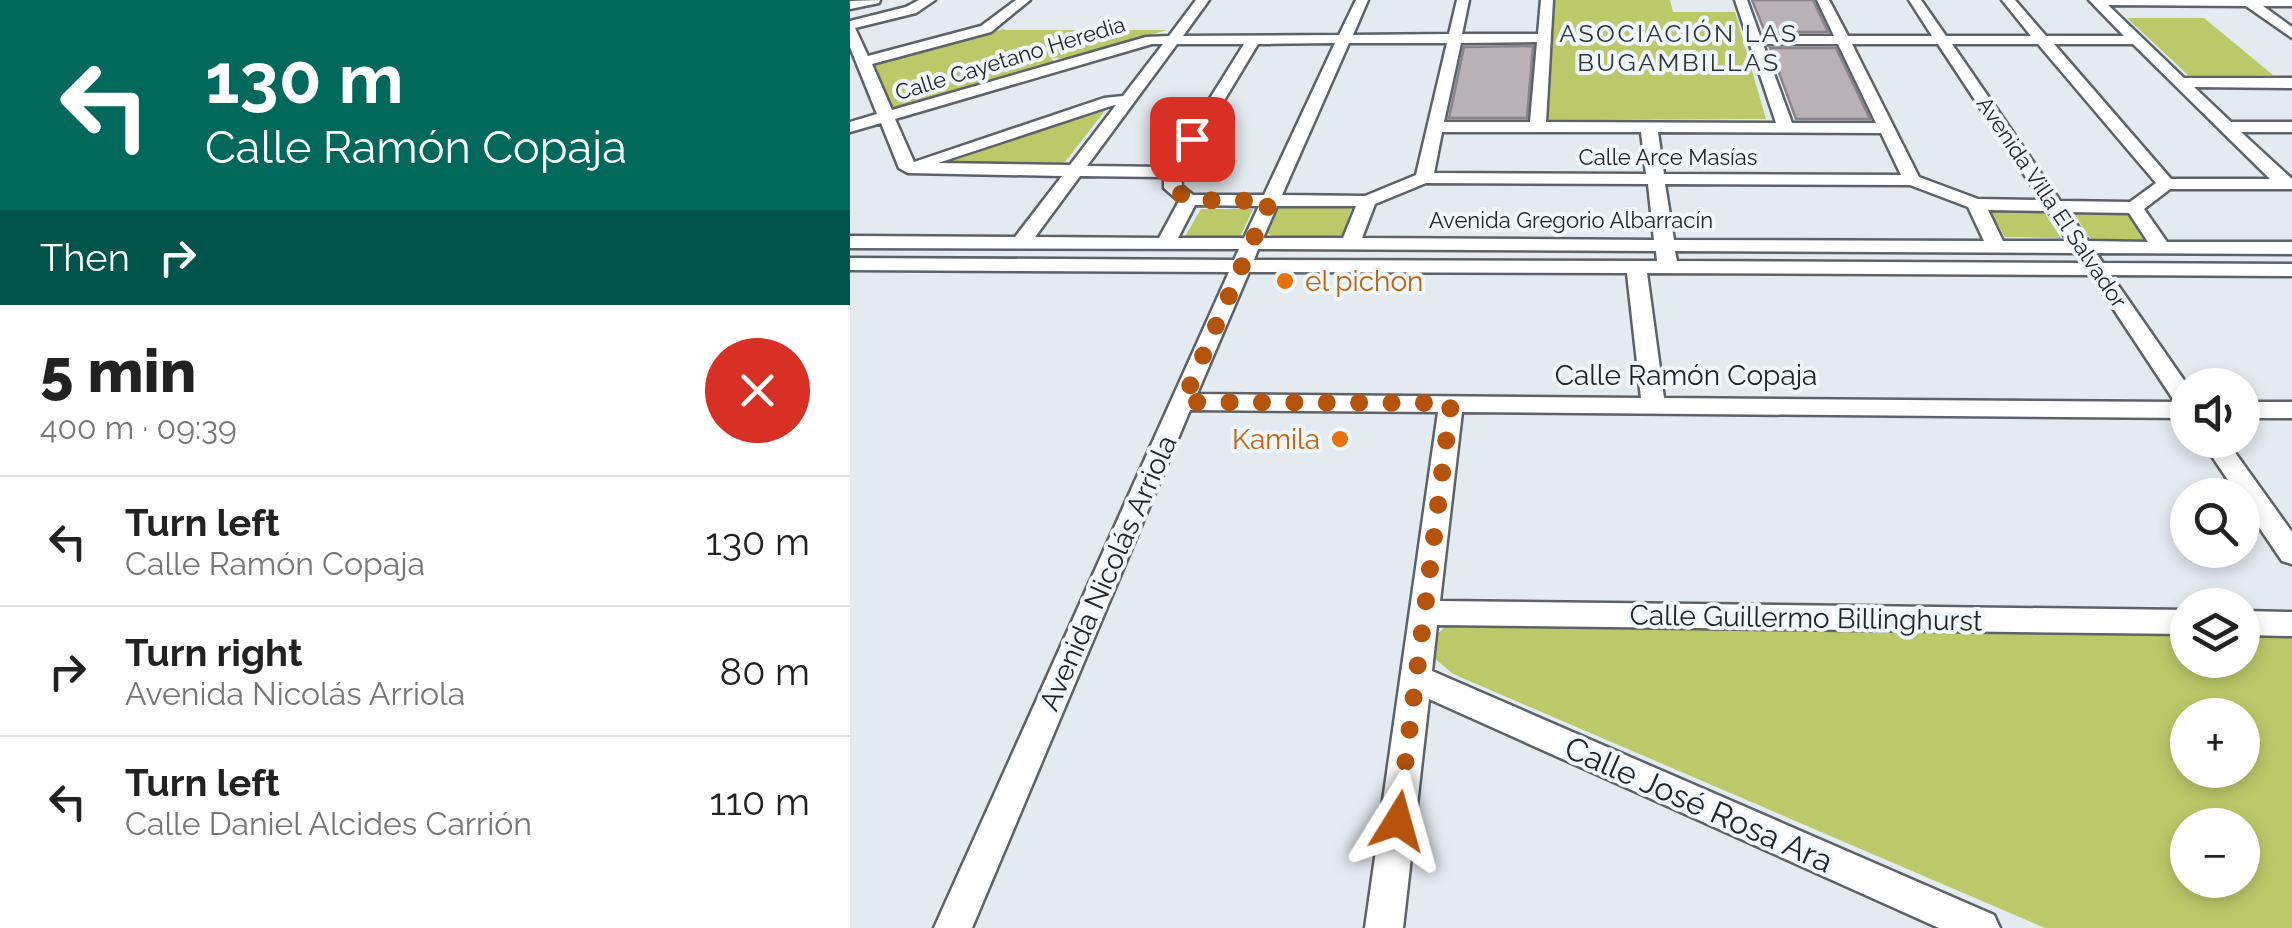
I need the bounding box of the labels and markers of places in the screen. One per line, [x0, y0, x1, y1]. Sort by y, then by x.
pin [1150, 97, 1235, 182]
place label: el pichon [1305, 265, 1423, 298]
marker: el pichon [1274, 270, 1296, 292]
place label: Kamila [1232, 423, 1320, 456]
marker: Kamila [1329, 428, 1351, 450]

